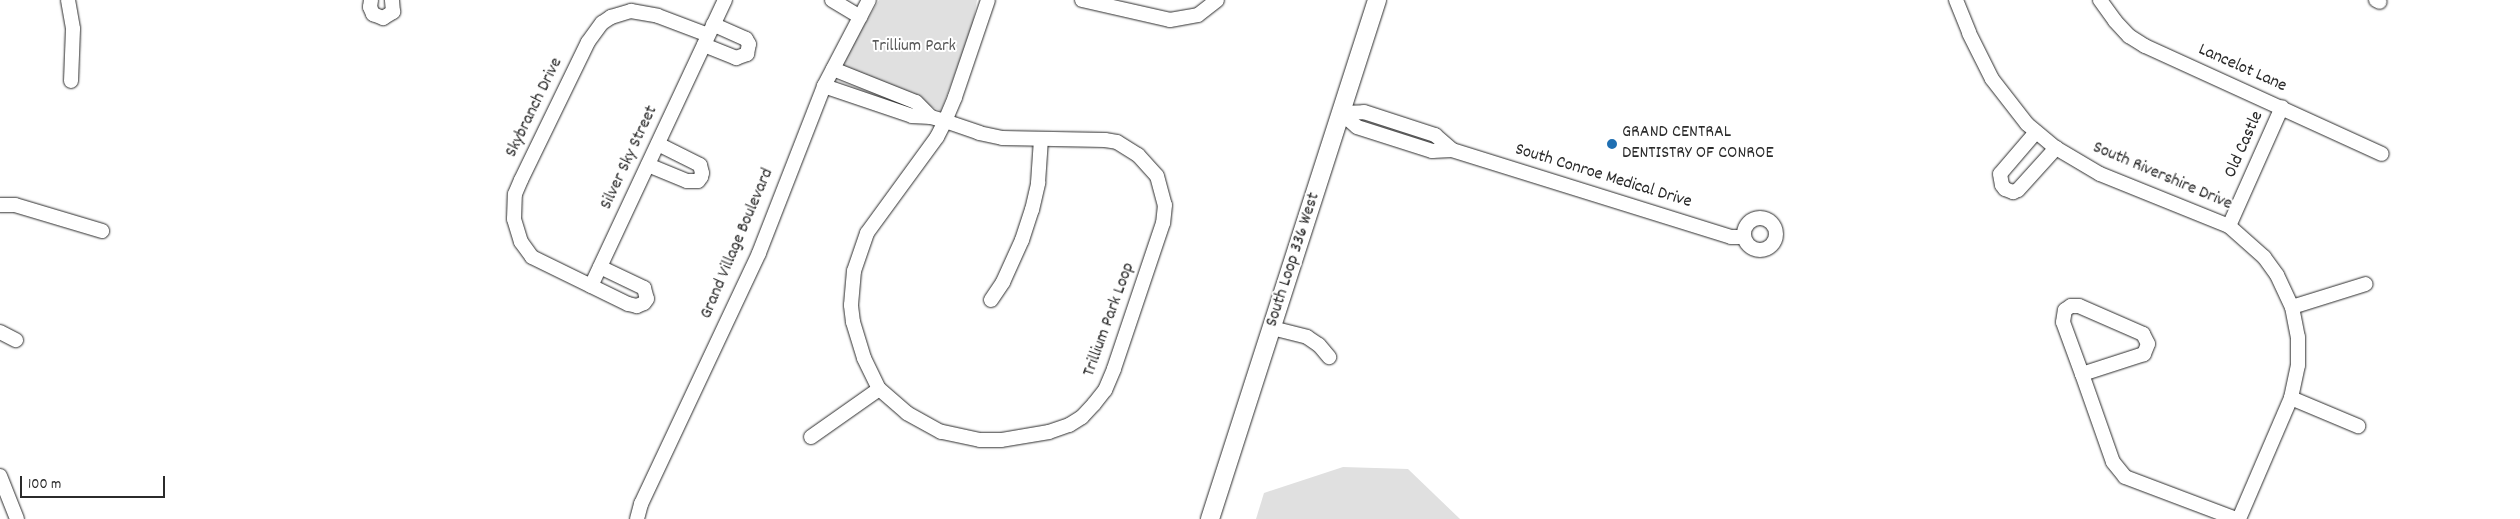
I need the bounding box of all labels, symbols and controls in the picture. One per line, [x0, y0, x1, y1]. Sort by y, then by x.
park label: Trillium Park [872, 36, 956, 58]
street label: Lancelot Lane [2194, 40, 2290, 98]
street label: Skybranch Drive [502, 55, 568, 161]
street label: Silver Sky Street [597, 103, 663, 213]
street label: Old Castle [2221, 108, 2269, 182]
place label: GRAND CENTRAL DENTISTRY OF CONROE [1622, 123, 1774, 166]
marker: GRAND CENTRAL DENTISTRY OF CONROE [1606, 138, 1618, 150]
street label: South Rivershire Drive [2089, 138, 2235, 216]
street label: South Conroe Medical Drive [1512, 140, 1694, 214]
street label: Grand Village Boulevard [696, 165, 780, 323]
street label: South Loop 336 West [1262, 190, 1326, 330]
street label: Trillium Park Loop [1079, 260, 1141, 380]
scale bar [22, 466, 168, 498]
text: 100 m [28, 474, 61, 496]

